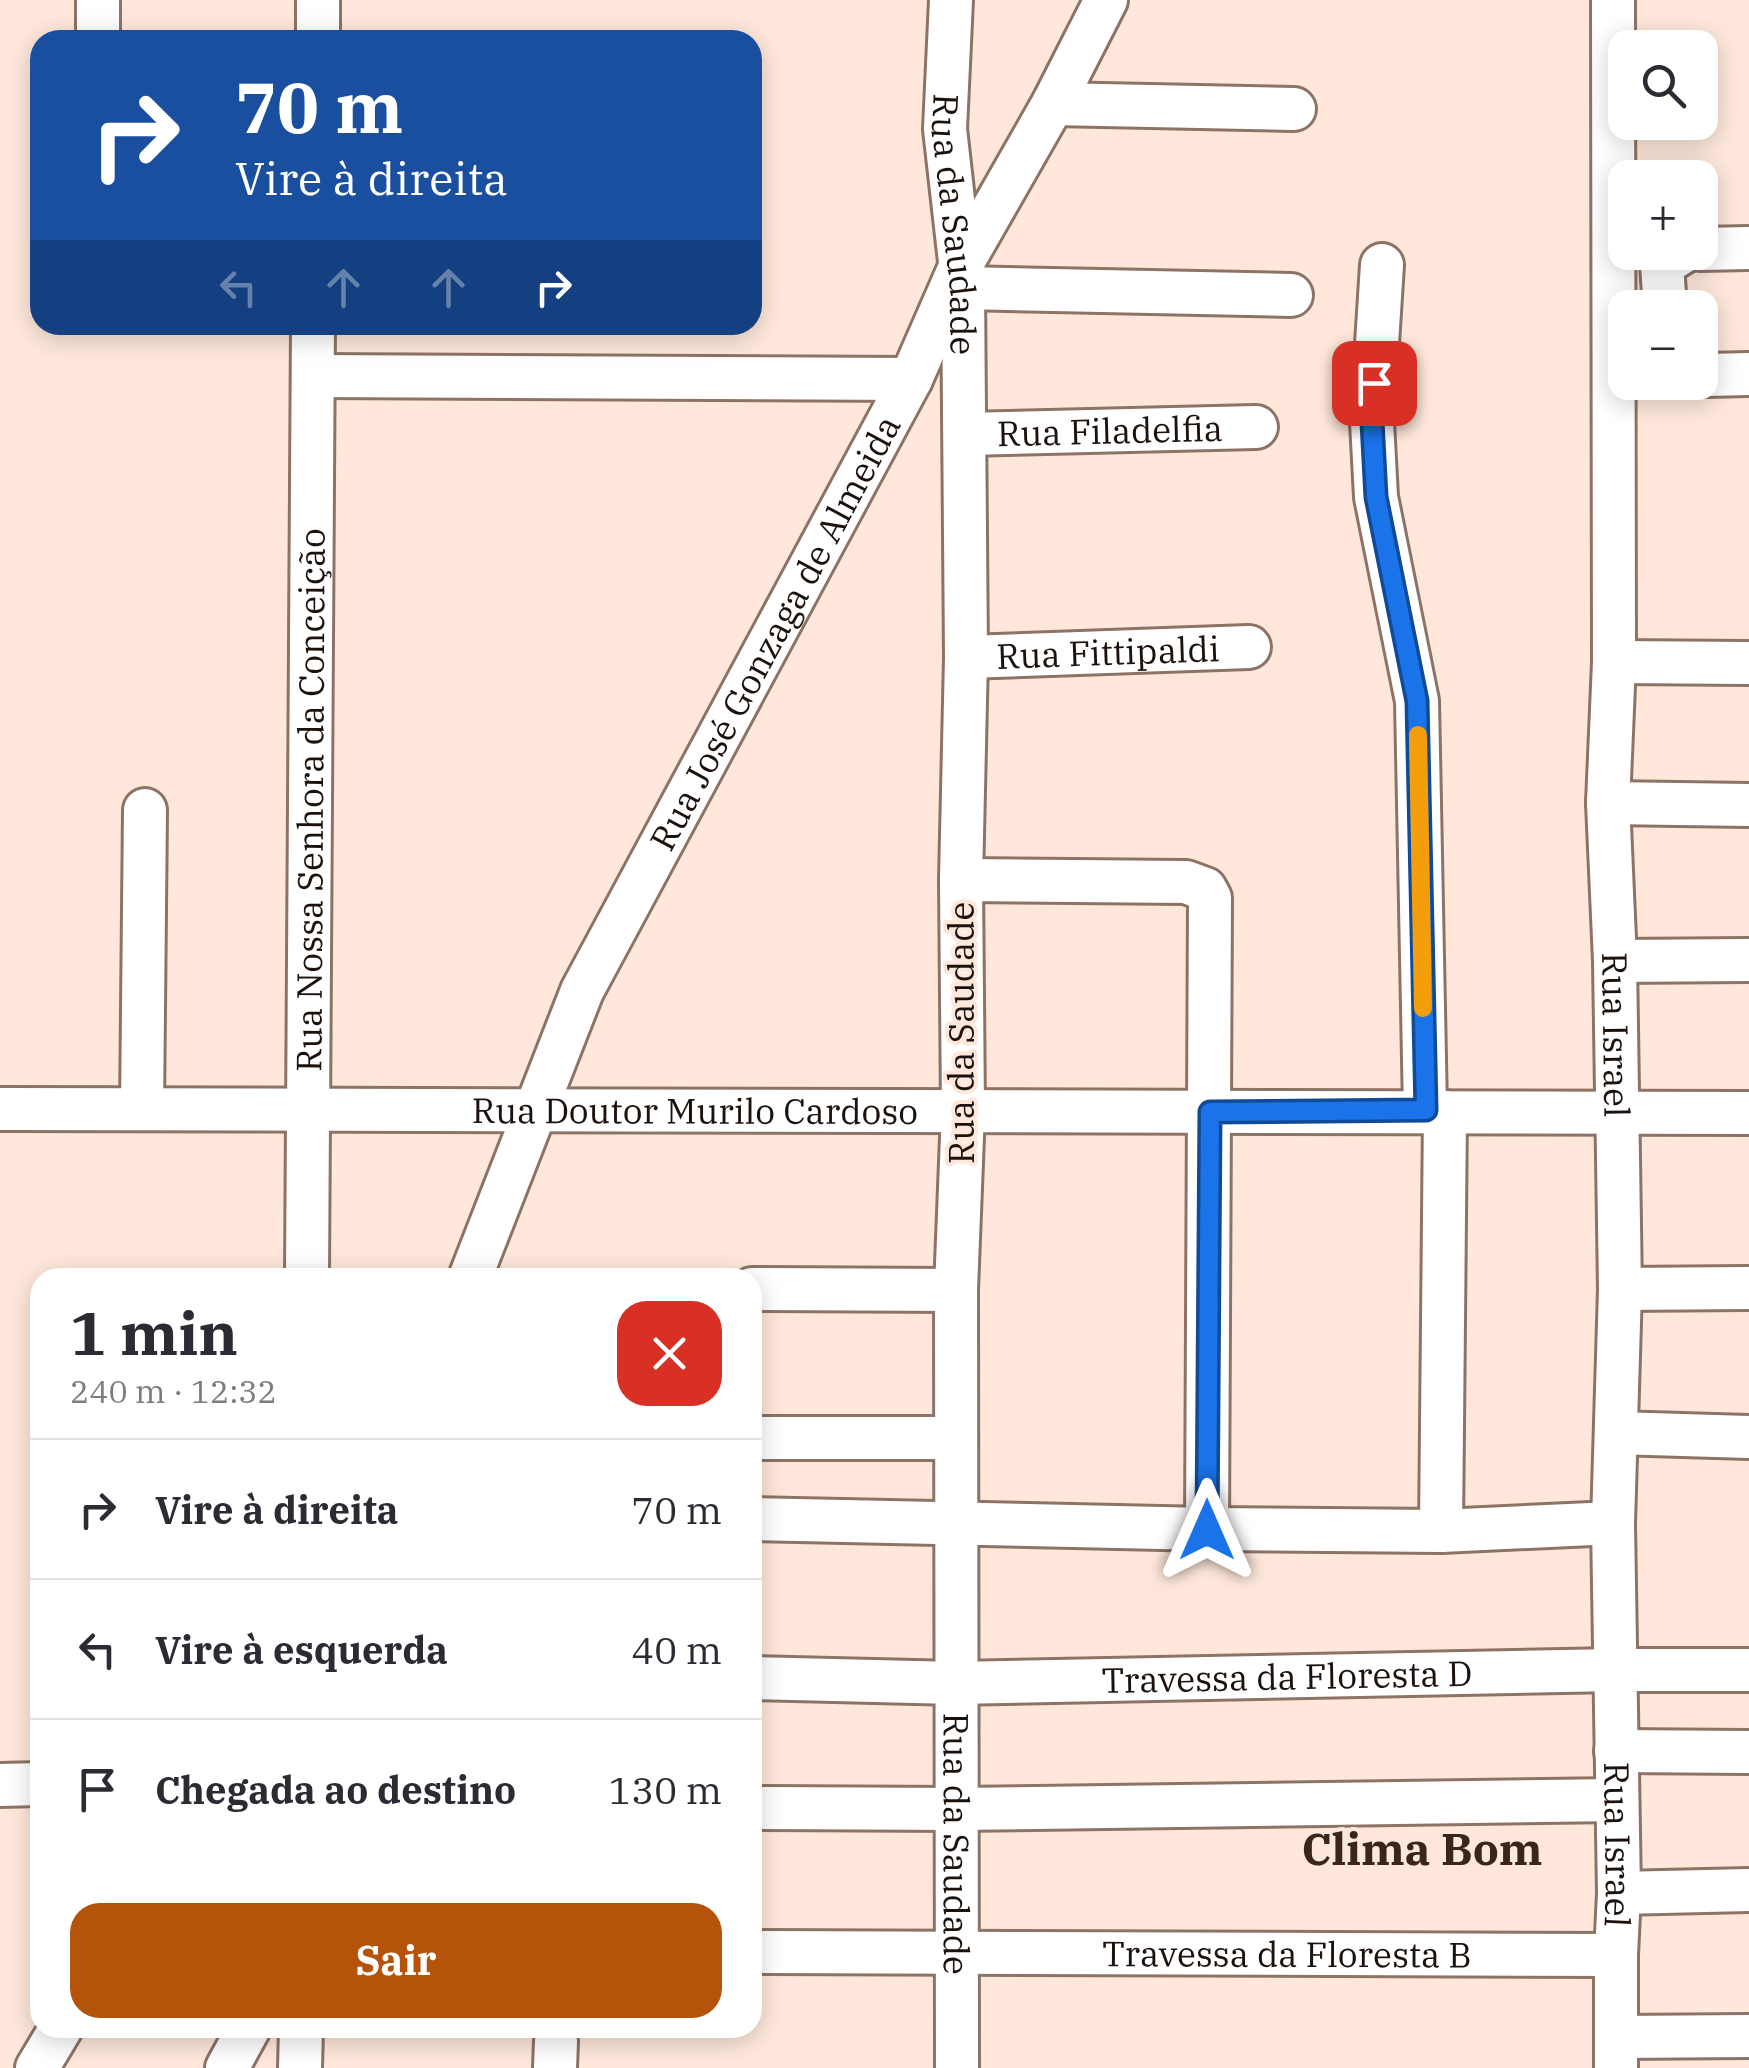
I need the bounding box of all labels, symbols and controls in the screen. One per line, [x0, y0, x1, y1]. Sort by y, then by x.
map controls [1608, 30, 1718, 400]
button: search [1608, 30, 1718, 140]
text: 70 m [235, 61, 403, 152]
icon: right [70, 70, 200, 200]
street label: Rua da Saudade [922, 93, 987, 355]
text: Vire à direita [235, 149, 508, 207]
button: + [1608, 160, 1718, 270]
icon: left [211, 260, 266, 315]
icon: ahead [316, 260, 371, 315]
icon: ahead [421, 260, 476, 315]
icon: right [526, 260, 581, 315]
button: − [1608, 290, 1718, 400]
pin [1332, 341, 1417, 426]
icon: arrive [1347, 356, 1402, 411]
street label: Rua Filadelfia [997, 405, 1223, 456]
street label: Rua José Gonzaga de Almeida [639, 407, 910, 858]
street label: Rua Nossa Senhora da Conceição [285, 528, 335, 1072]
street label: Rua Fittipaldi [995, 625, 1220, 679]
street label: Rua da Saudade [938, 902, 984, 1164]
street label: Rua Israel [1592, 952, 1640, 1118]
street label: Rua Doutor Murilo Cardoso [472, 1087, 918, 1134]
text: 1 min [70, 1293, 238, 1372]
button: close [617, 1301, 722, 1406]
text: 240 m · 12:32 [70, 1370, 277, 1412]
position arrow [1155, 1478, 1259, 1582]
icon: right [70, 1482, 125, 1537]
text: Vire à direita [155, 1485, 399, 1534]
text: 70 m [631, 1485, 722, 1534]
icon: left [70, 1622, 125, 1677]
text: Vire à esquerda [155, 1625, 448, 1674]
text: 40 m [631, 1625, 722, 1674]
street label: Travessa da Floresta D [1101, 1650, 1473, 1703]
street label: Rua da Saudade [934, 1712, 980, 1975]
street label: Rua Israel [1594, 1761, 1642, 1928]
icon: arrive [70, 1762, 125, 1817]
text: Chegada ao destino [155, 1765, 516, 1814]
text: 130 m [609, 1765, 722, 1814]
district label: Clima Bom [1301, 1819, 1543, 1877]
button: Sair [70, 1903, 722, 2018]
street label: Travessa da Floresta B [1102, 1930, 1472, 1977]

